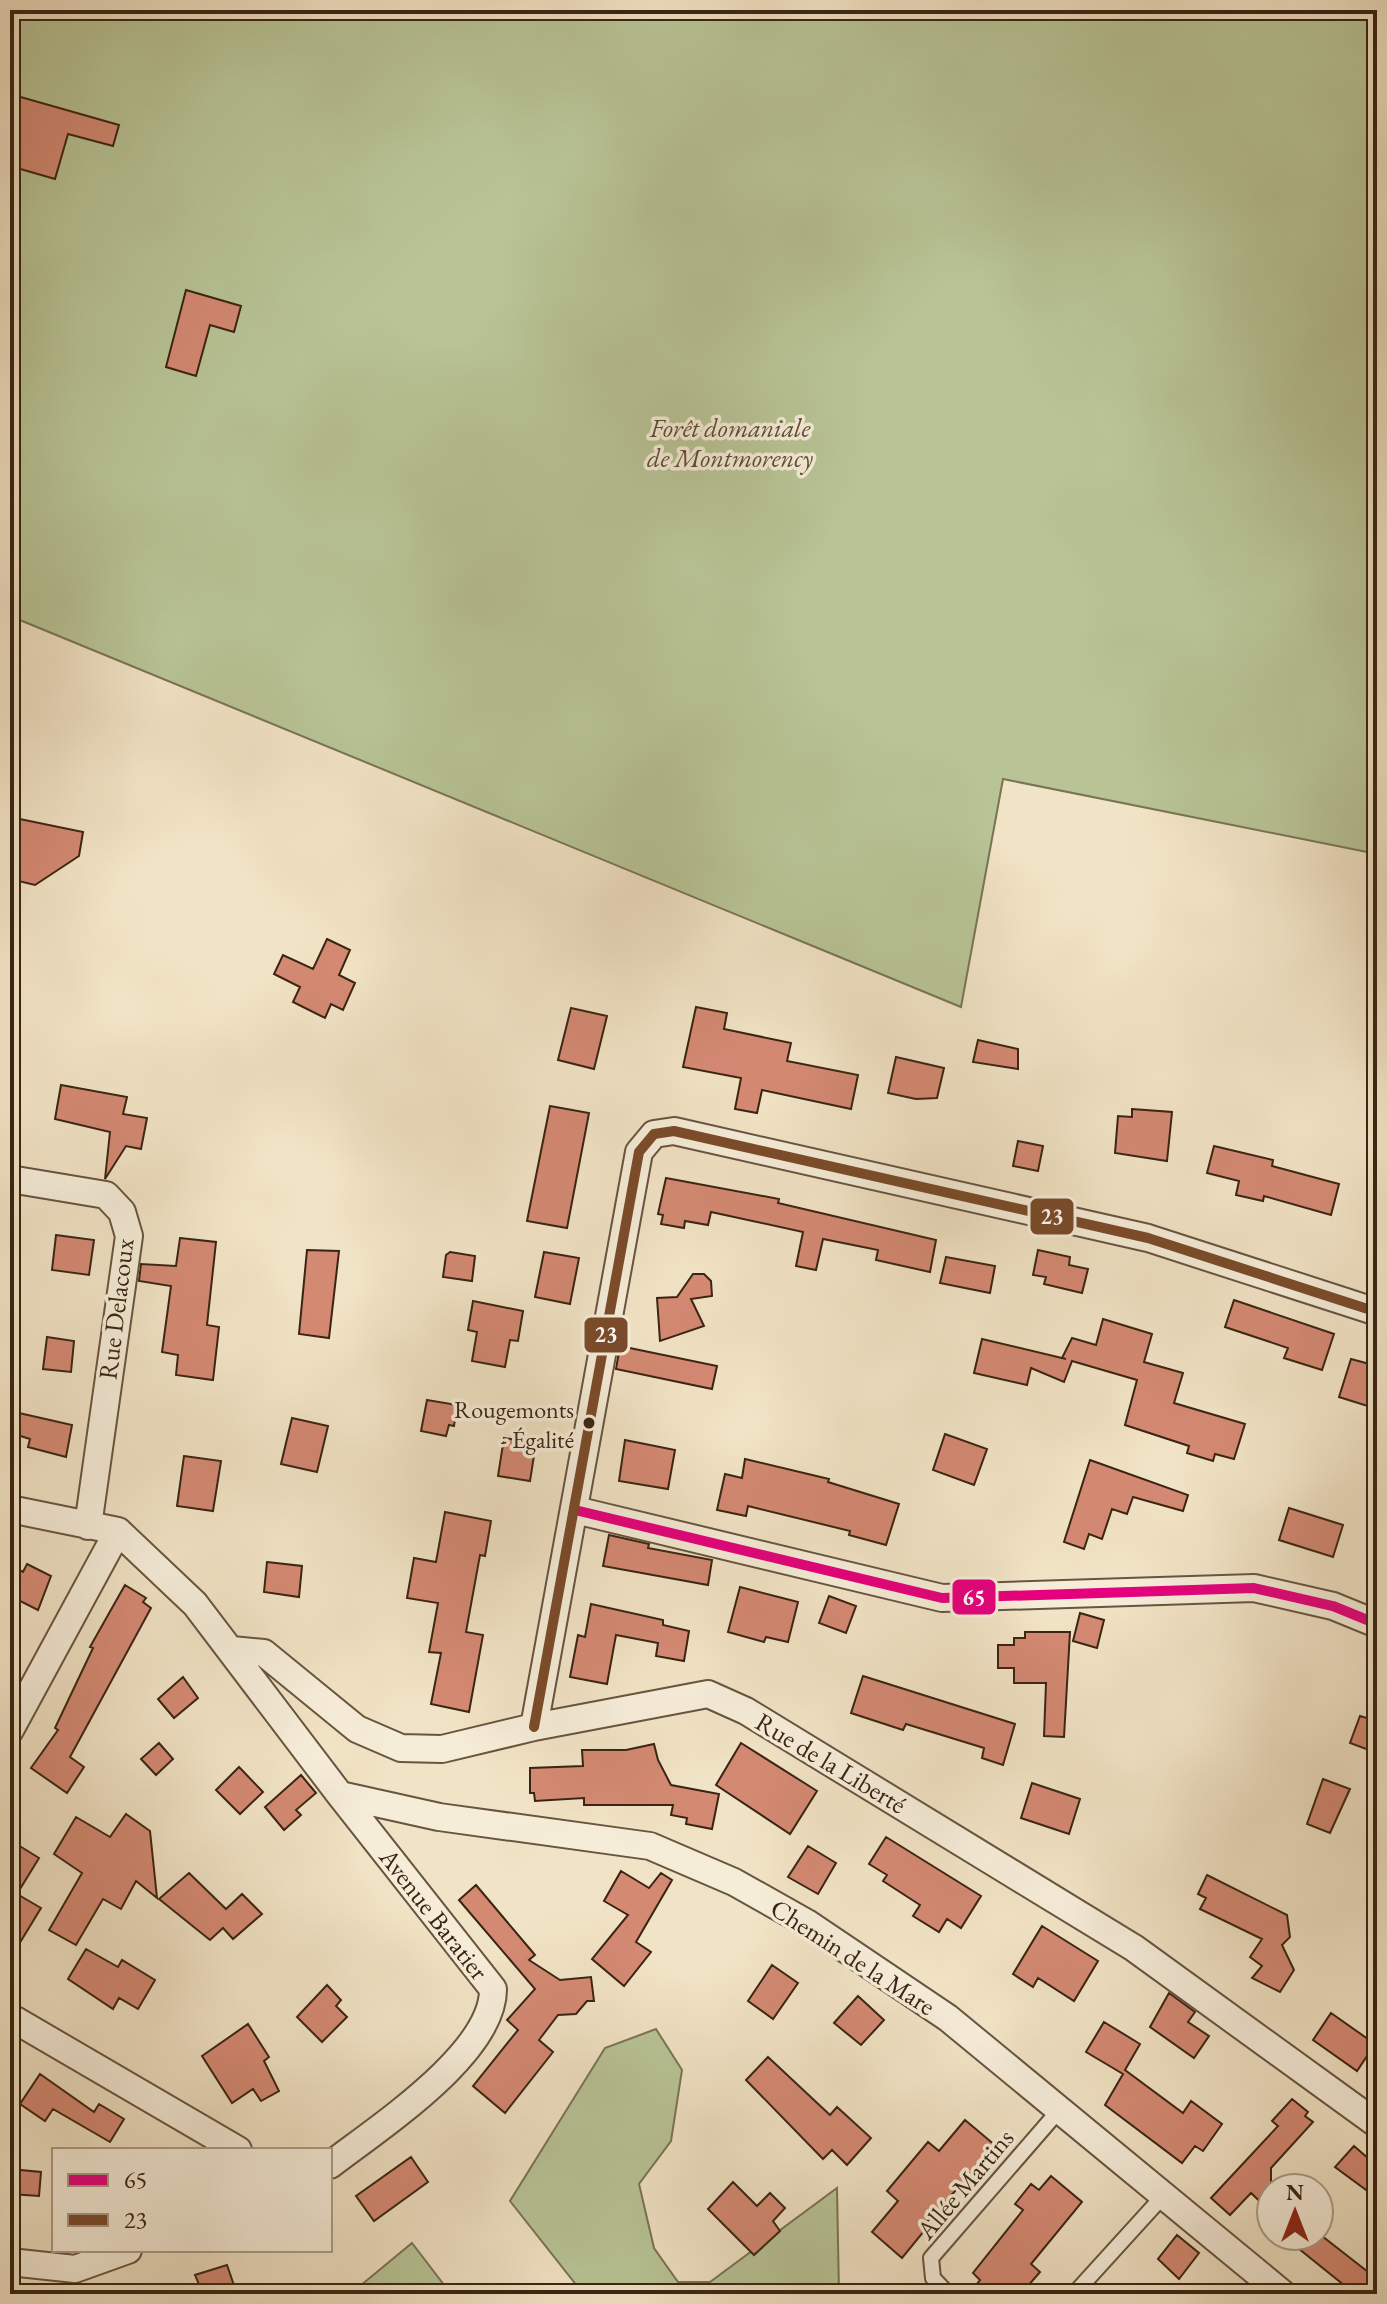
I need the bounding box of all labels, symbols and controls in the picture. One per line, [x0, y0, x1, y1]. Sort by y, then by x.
park label: Forêt domaniale de Montmorency [647, 411, 813, 475]
line badge: 23 [1029, 1197, 1075, 1236]
text: 23 [1040, 1202, 1064, 1231]
street label: Rue Delacoux [90, 1236, 142, 1381]
line badge: 23 [583, 1316, 629, 1354]
text: 23 [594, 1320, 618, 1349]
place label: Rougemonts - Égalité [454, 1394, 574, 1455]
marker: Rougemonts - Égalité [581, 1415, 597, 1431]
line badge: 65 [951, 1578, 997, 1616]
text: 65 [962, 1583, 986, 1612]
street label: Rue de la Liberté [749, 1705, 913, 1821]
street label: Avenue Baratier [371, 1841, 496, 1987]
street label: Chemin de la Mare [764, 1891, 942, 2023]
street label: Allée Martins [908, 2122, 1021, 2247]
legend [52, 2148, 332, 2252]
text: 65 [124, 2164, 147, 2195]
north arrow [1255, 2172, 1335, 2252]
text: N [1286, 2178, 1304, 2207]
text: 23 [124, 2204, 147, 2235]

